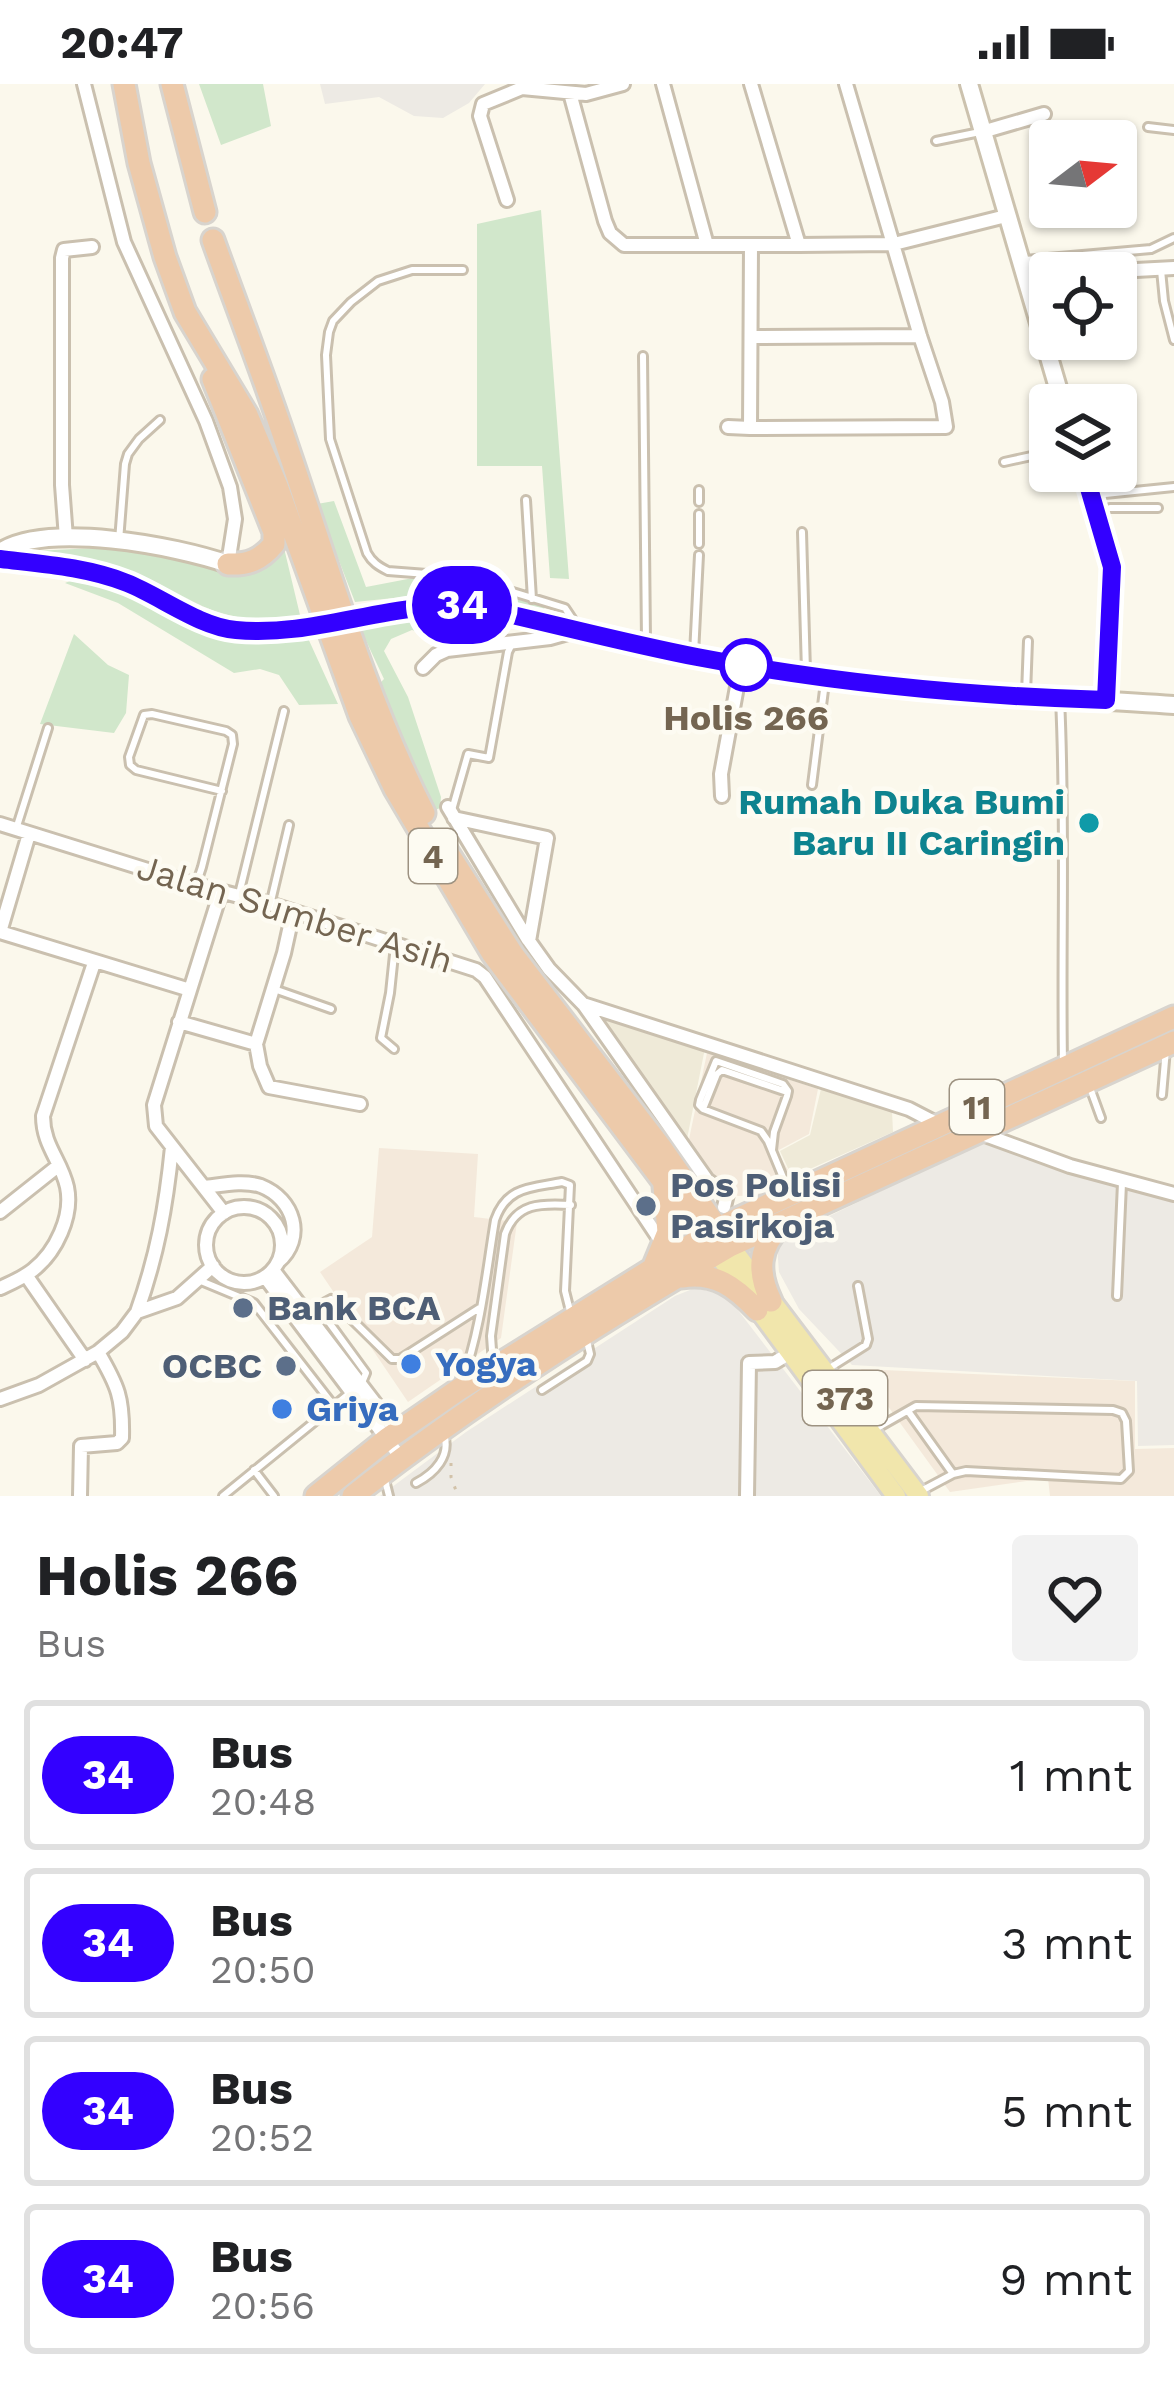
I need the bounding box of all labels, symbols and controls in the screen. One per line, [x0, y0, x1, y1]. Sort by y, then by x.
text: 20:47 [60, 16, 184, 69]
north arrow [1029, 120, 1137, 228]
map controls [1029, 120, 1137, 492]
button: locate [1029, 252, 1137, 360]
button: layers [1029, 384, 1137, 492]
line badge: 34 [408, 566, 516, 644]
text: 34 [436, 580, 488, 629]
marker: Holis 266 [721, 640, 771, 690]
place label: Holis 266 [663, 697, 829, 739]
place label: Rumah Duka Bumi Baru II Caringin [738, 781, 1065, 864]
marker: Rumah Duka Bumi Baru II Caringin [1076, 810, 1102, 836]
road number: 4 [409, 829, 457, 883]
street label: Jalan Sumber Asih [132, 846, 458, 982]
road number: 11 [950, 1080, 1004, 1134]
place label: Pos Polisi Pasirkoja [670, 1164, 842, 1247]
marker: Pos Polisi Pasirkoja [633, 1193, 659, 1219]
place label: Bank BCA [267, 1287, 441, 1329]
marker: Bank BCA [230, 1295, 256, 1321]
place label: Yogya [435, 1343, 537, 1385]
place label: OCBC [162, 1345, 262, 1387]
marker: Yogya [398, 1351, 424, 1377]
marker: OCBC [273, 1353, 299, 1379]
road number: 373 [803, 1371, 887, 1425]
place label: Griya [306, 1388, 399, 1430]
marker: Griya [269, 1396, 295, 1422]
button: heart [1012, 1535, 1138, 1661]
text: Holis 266 [36, 1542, 298, 1609]
text: Bus [36, 1621, 106, 1666]
text: Bus [210, 1726, 293, 1779]
text: 1 mnt [1010, 1749, 1132, 1802]
text: 34 [82, 1750, 134, 1799]
text: 20:48 [210, 1779, 316, 1824]
text: Bus [210, 1894, 293, 1947]
text: 3 mnt [1001, 1917, 1132, 1970]
text: 34 [82, 1918, 134, 1967]
text: 20:50 [210, 1947, 316, 1992]
text: Bus [210, 2062, 293, 2115]
text: 5 mnt [1001, 2085, 1132, 2138]
text: 34 [82, 2086, 134, 2135]
text: 20:52 [210, 2115, 314, 2160]
text: Bus [210, 2230, 293, 2283]
text: 9 mnt [1000, 2253, 1132, 2306]
text: 34 [82, 2254, 134, 2303]
text: 20:56 [210, 2283, 315, 2328]

